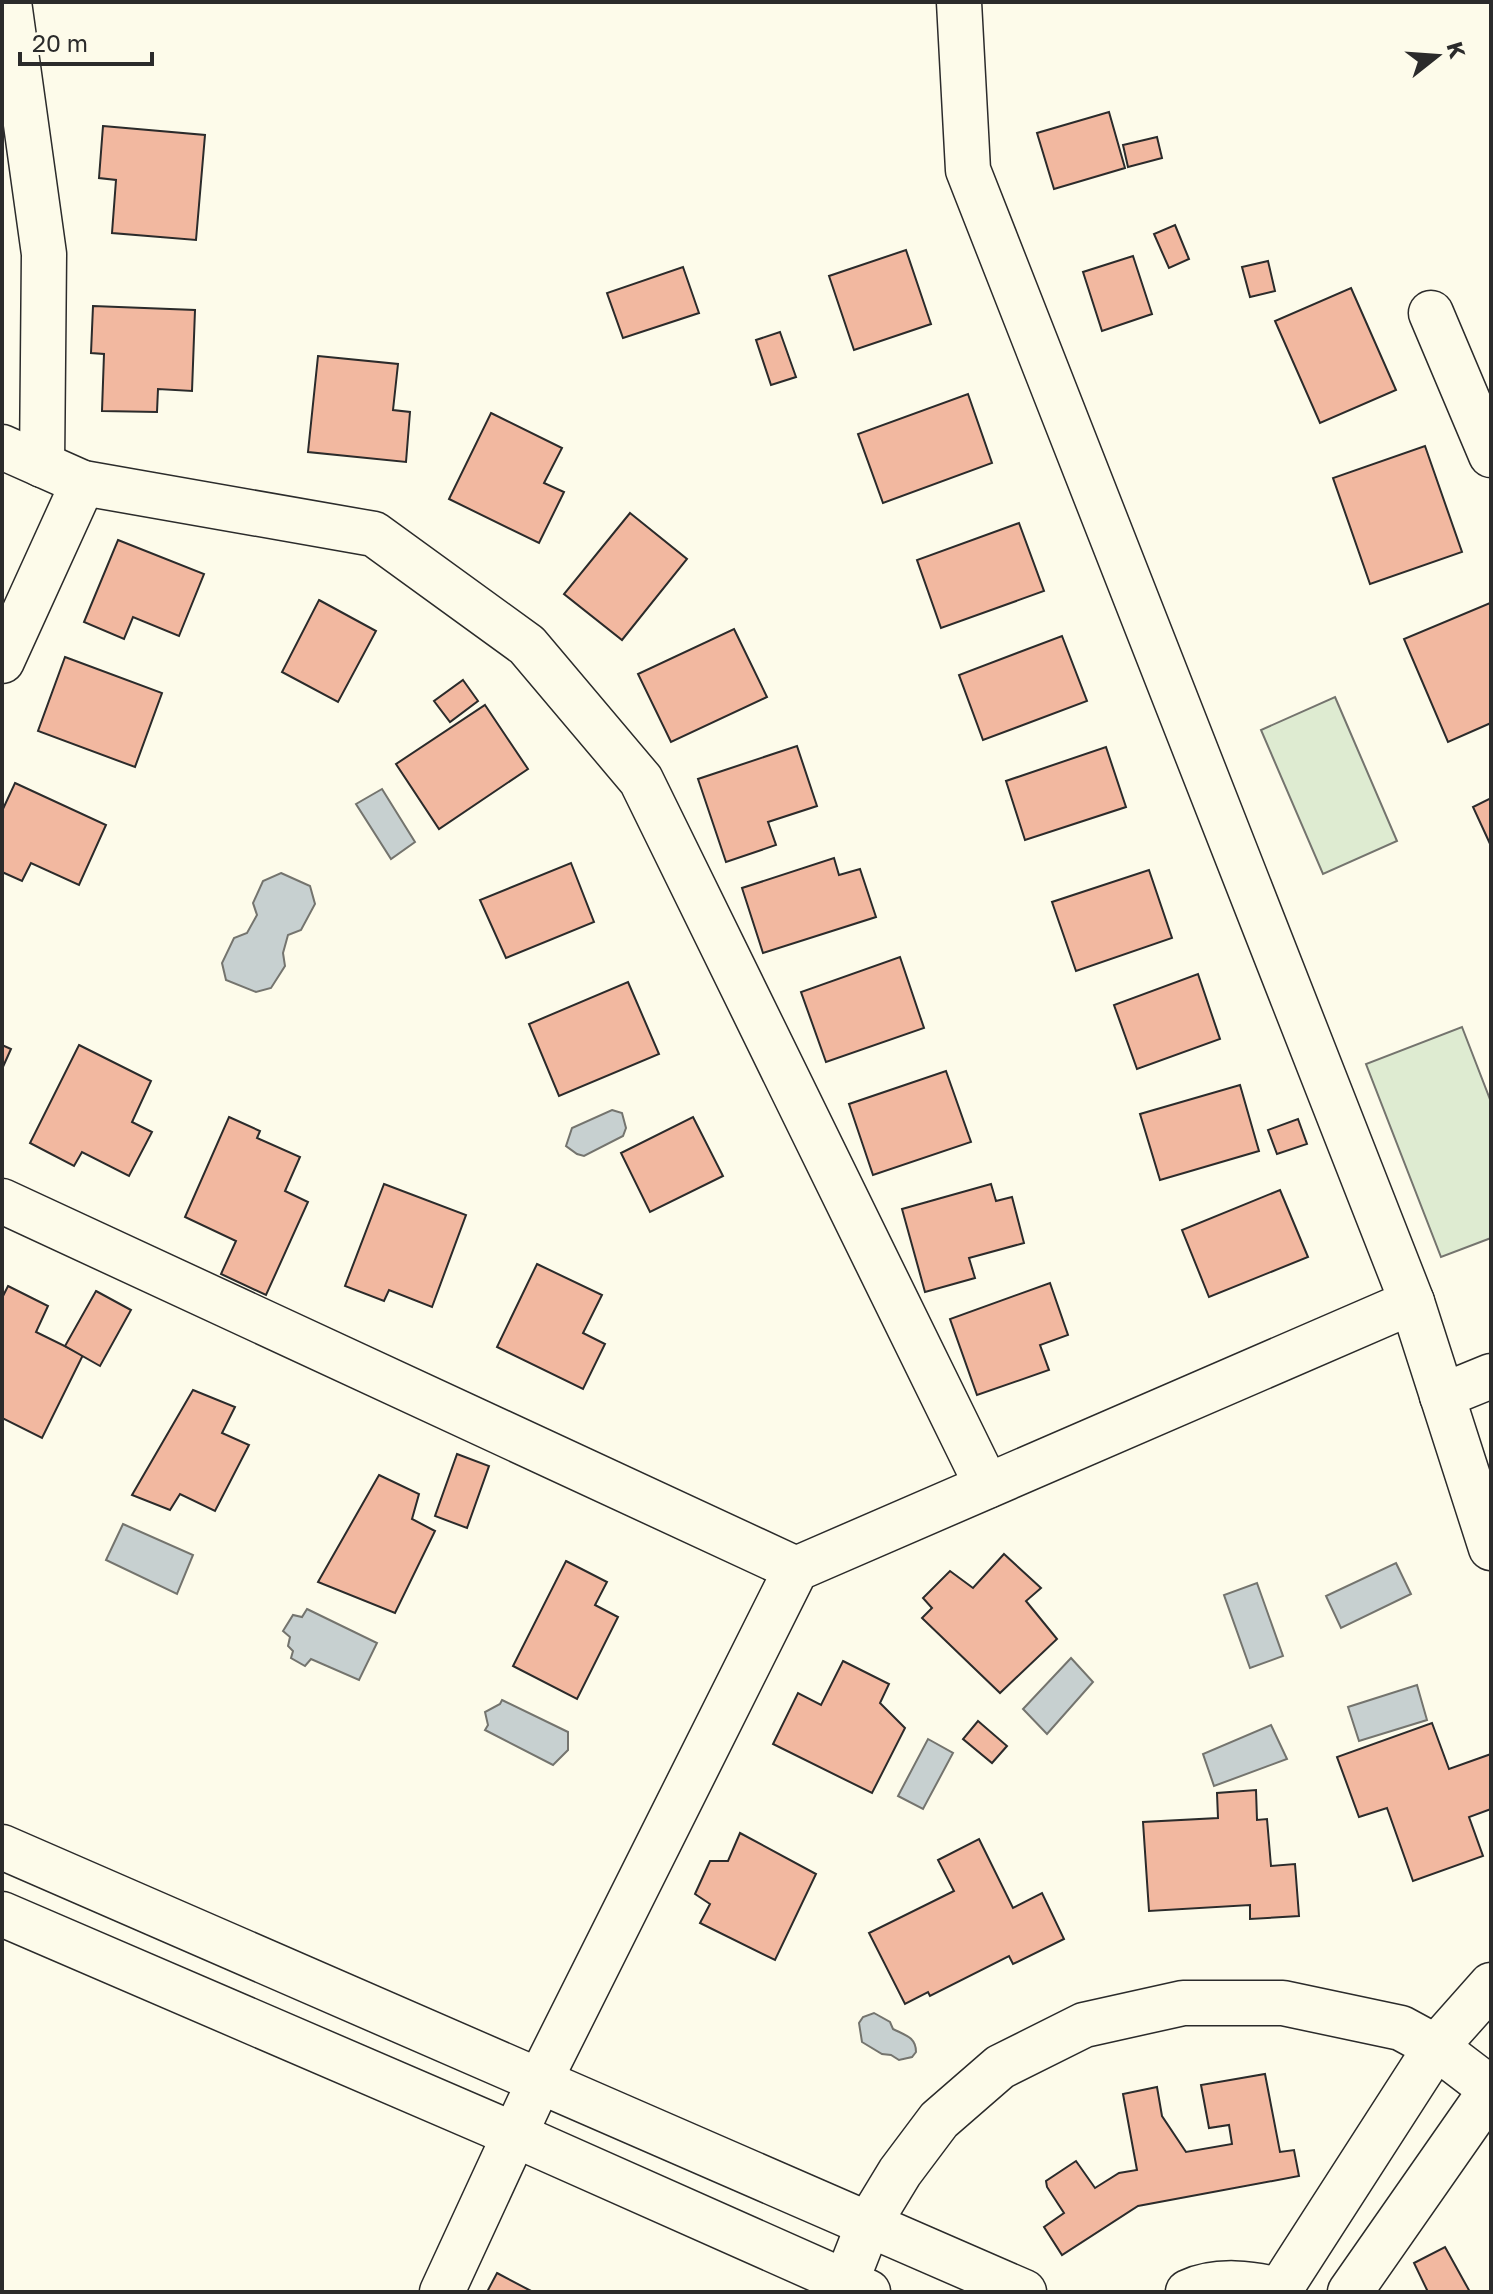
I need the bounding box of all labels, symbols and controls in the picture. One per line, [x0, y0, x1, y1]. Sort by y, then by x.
scale bar [20, 16, 152, 66]
north arrow [1397, 16, 1477, 96]
text: 20 m [32, 28, 88, 57]
text: K [1441, 38, 1472, 62]

